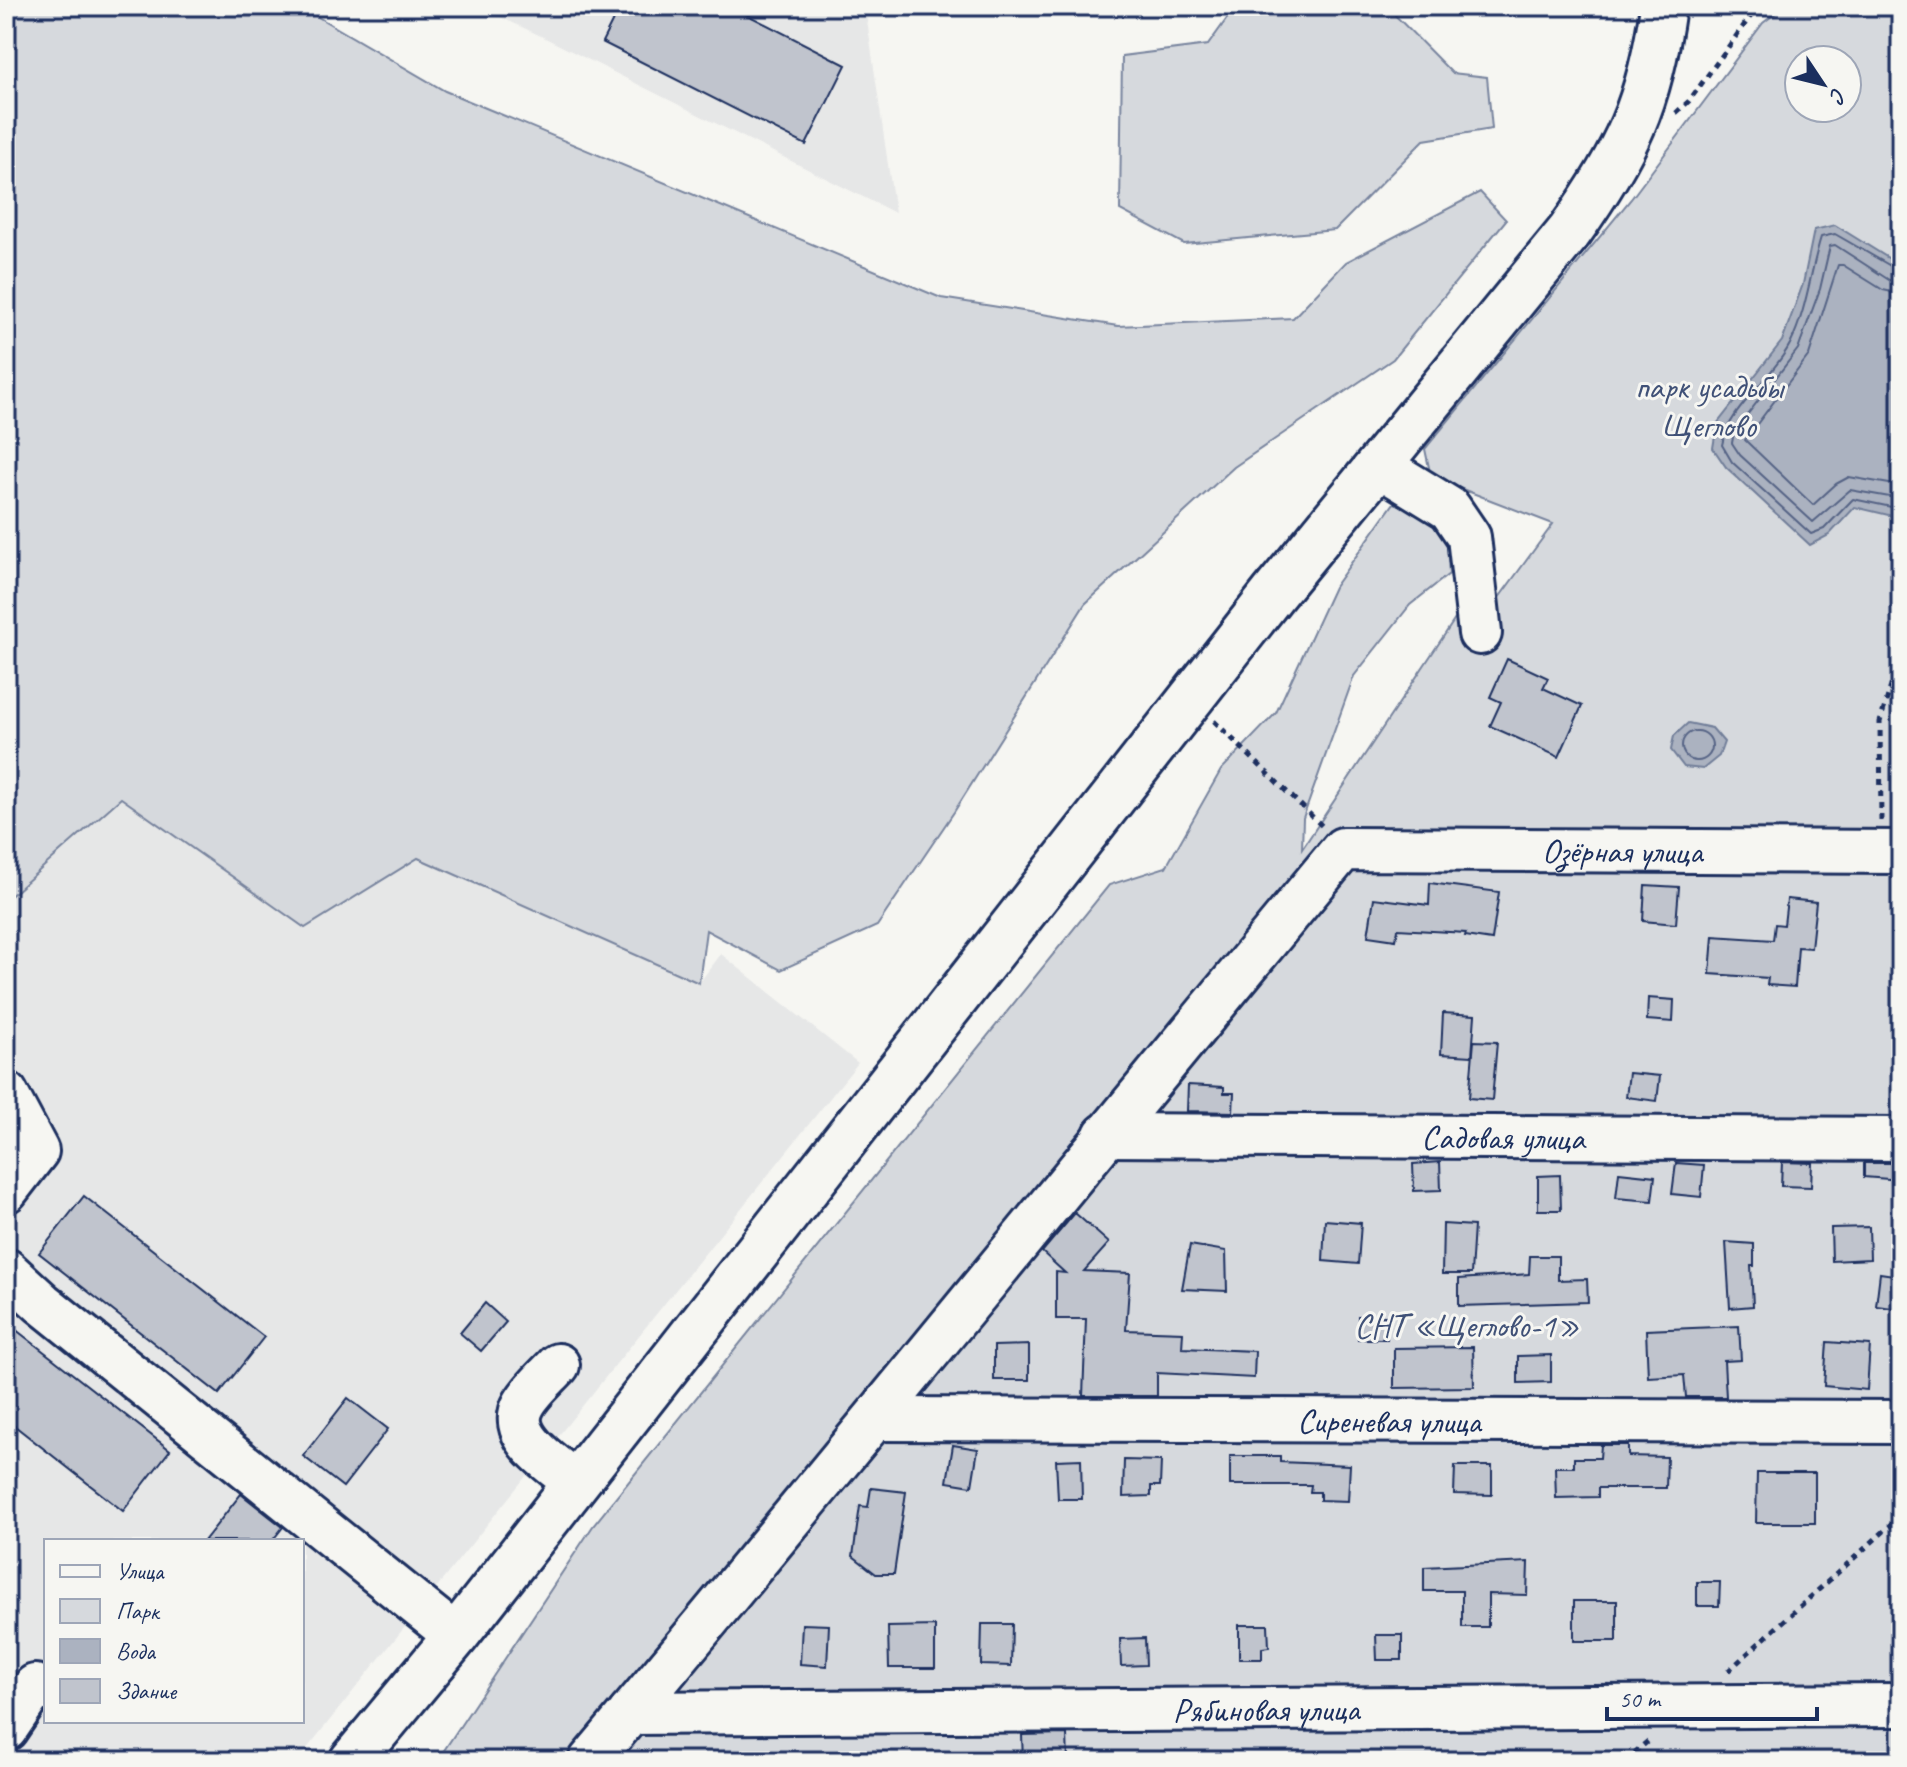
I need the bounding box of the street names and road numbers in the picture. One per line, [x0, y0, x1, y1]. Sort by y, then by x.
street label: Озёрная улица [1542, 829, 1705, 872]
street label: Садовая улица [1421, 1115, 1587, 1159]
street label: Сиреневая улица [1297, 1399, 1483, 1442]
street label: Рябиновая улица [1173, 1687, 1362, 1731]

